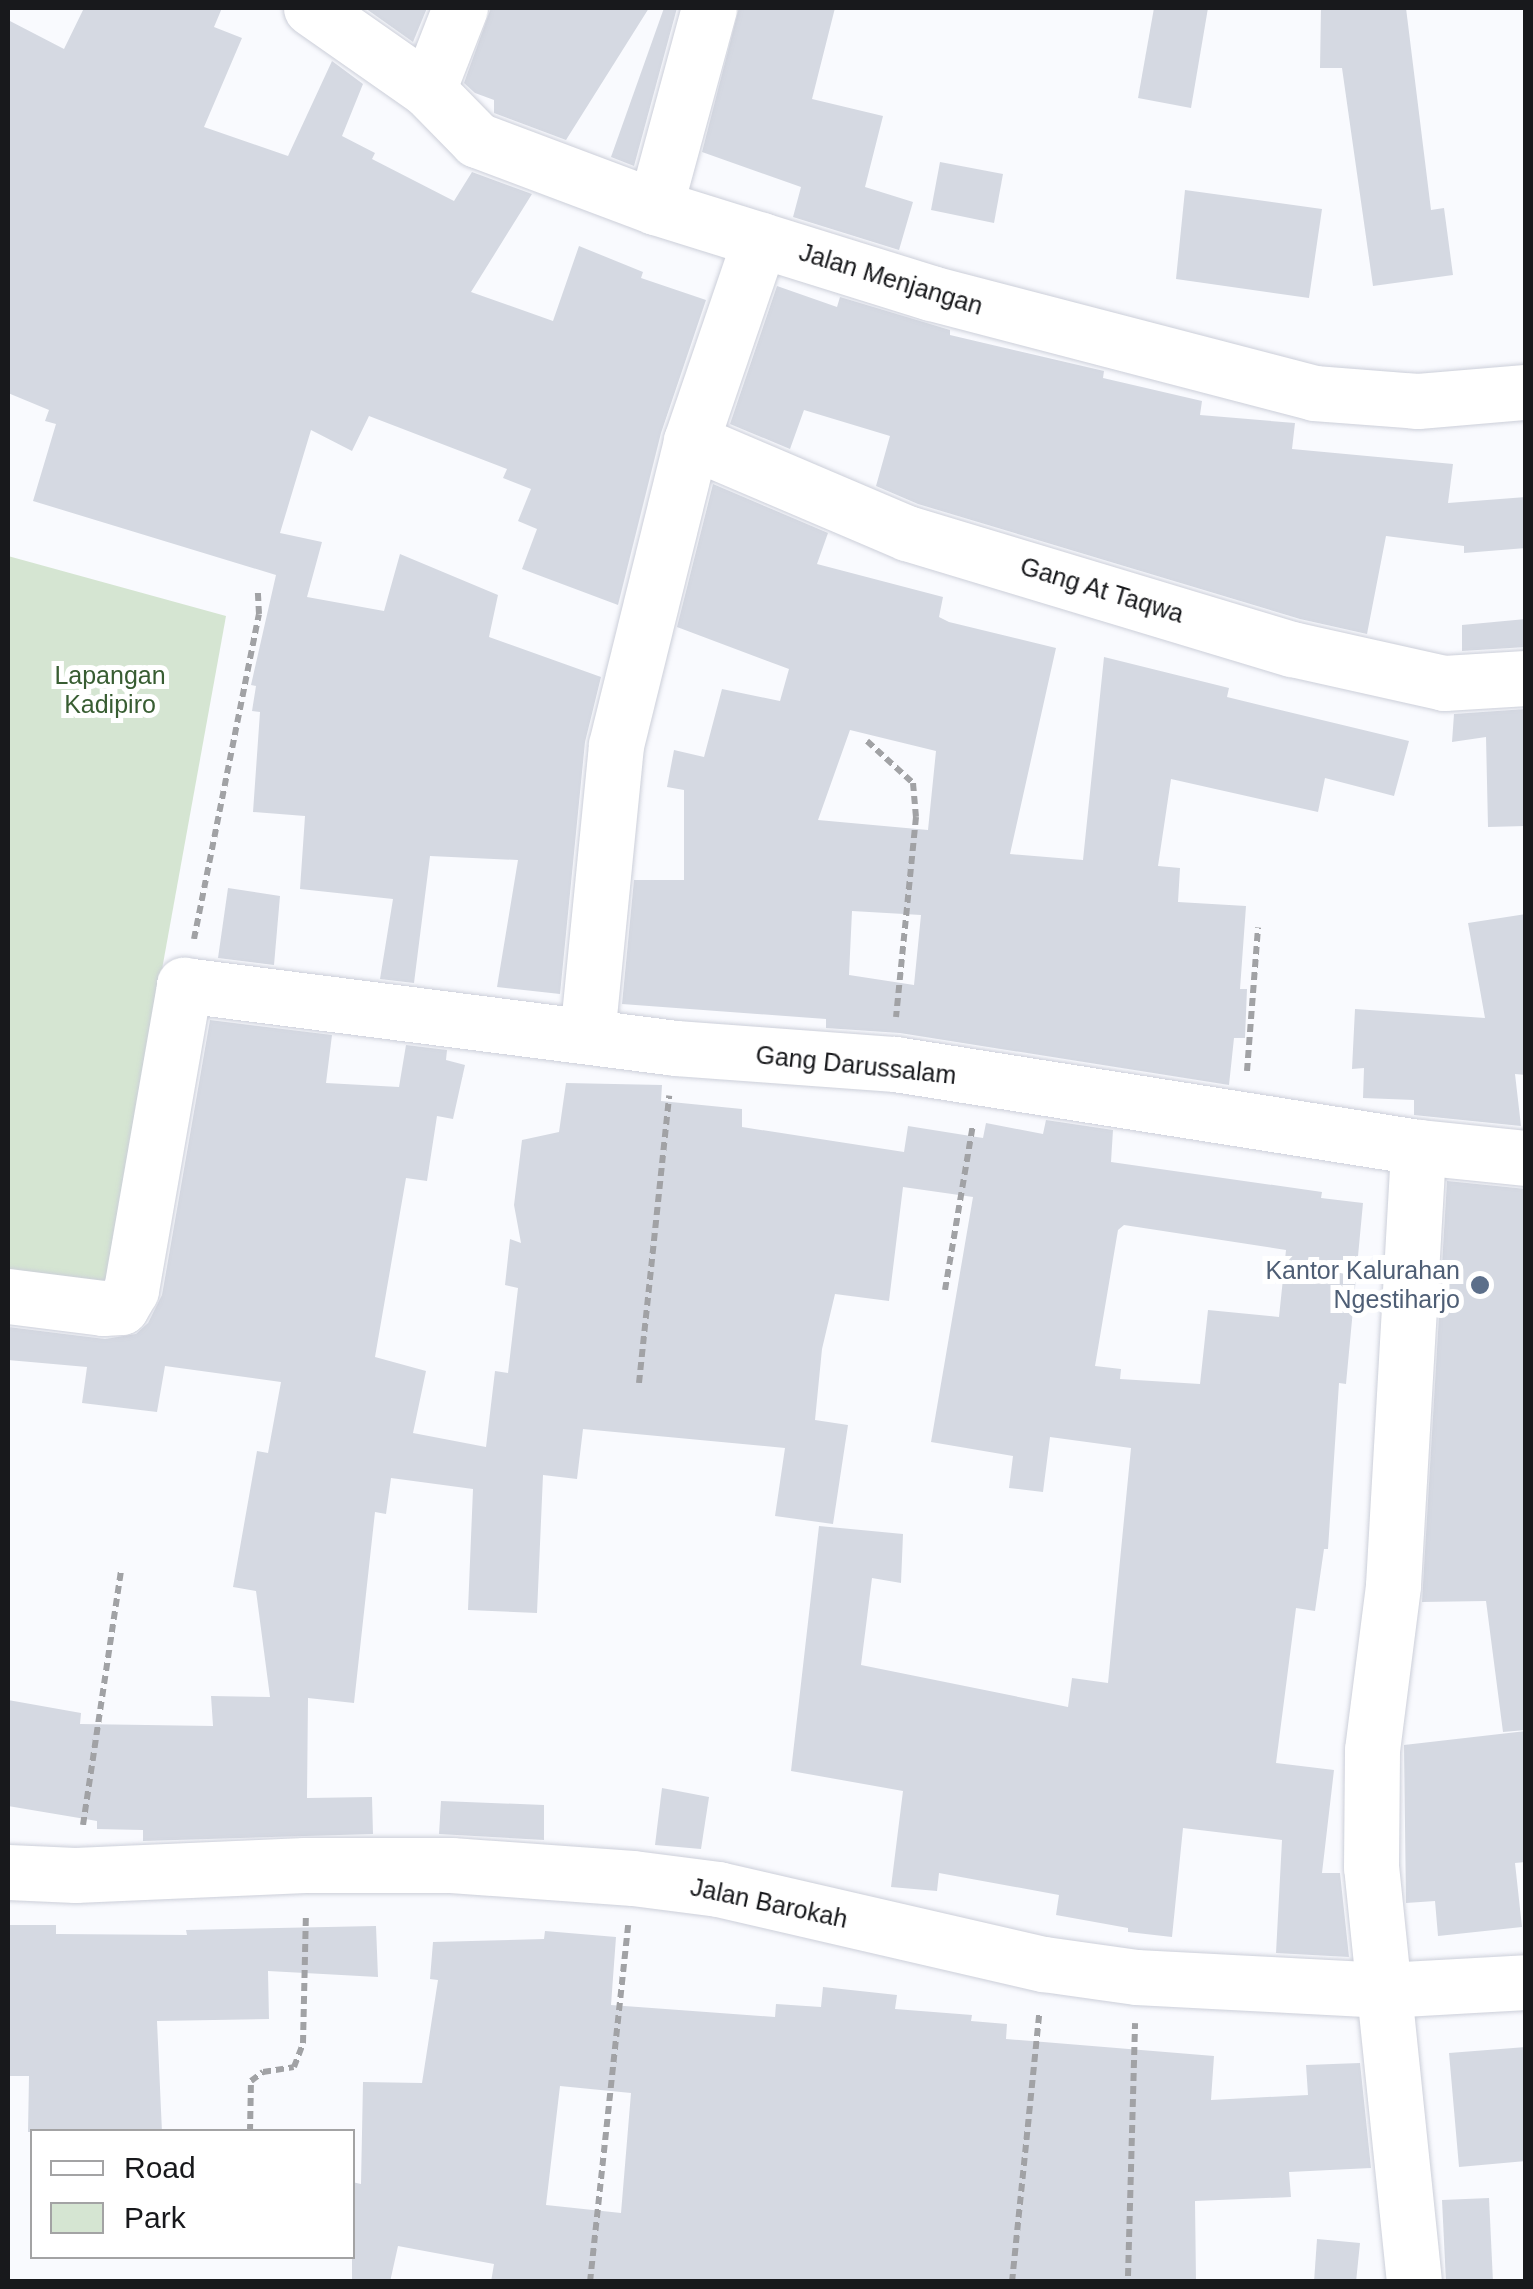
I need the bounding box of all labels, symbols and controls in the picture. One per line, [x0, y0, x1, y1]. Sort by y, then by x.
street label: Jalan Menjangan [796, 237, 986, 321]
street label: Gang At Taqwa [1016, 551, 1188, 629]
park label: Lapangan Kadipiro [54, 661, 166, 720]
street label: Gang Darussalam [754, 1040, 958, 1090]
place label: Kantor Kalurahan Ngestiharjo [1265, 1256, 1460, 1315]
marker: Kantor Kalurahan Ngestiharjo [1469, 1274, 1491, 1296]
street label: Jalan Barokah [688, 1872, 850, 1934]
legend [30, 2129, 355, 2259]
text: Road [124, 2151, 196, 2184]
text: Park [124, 2201, 186, 2234]

